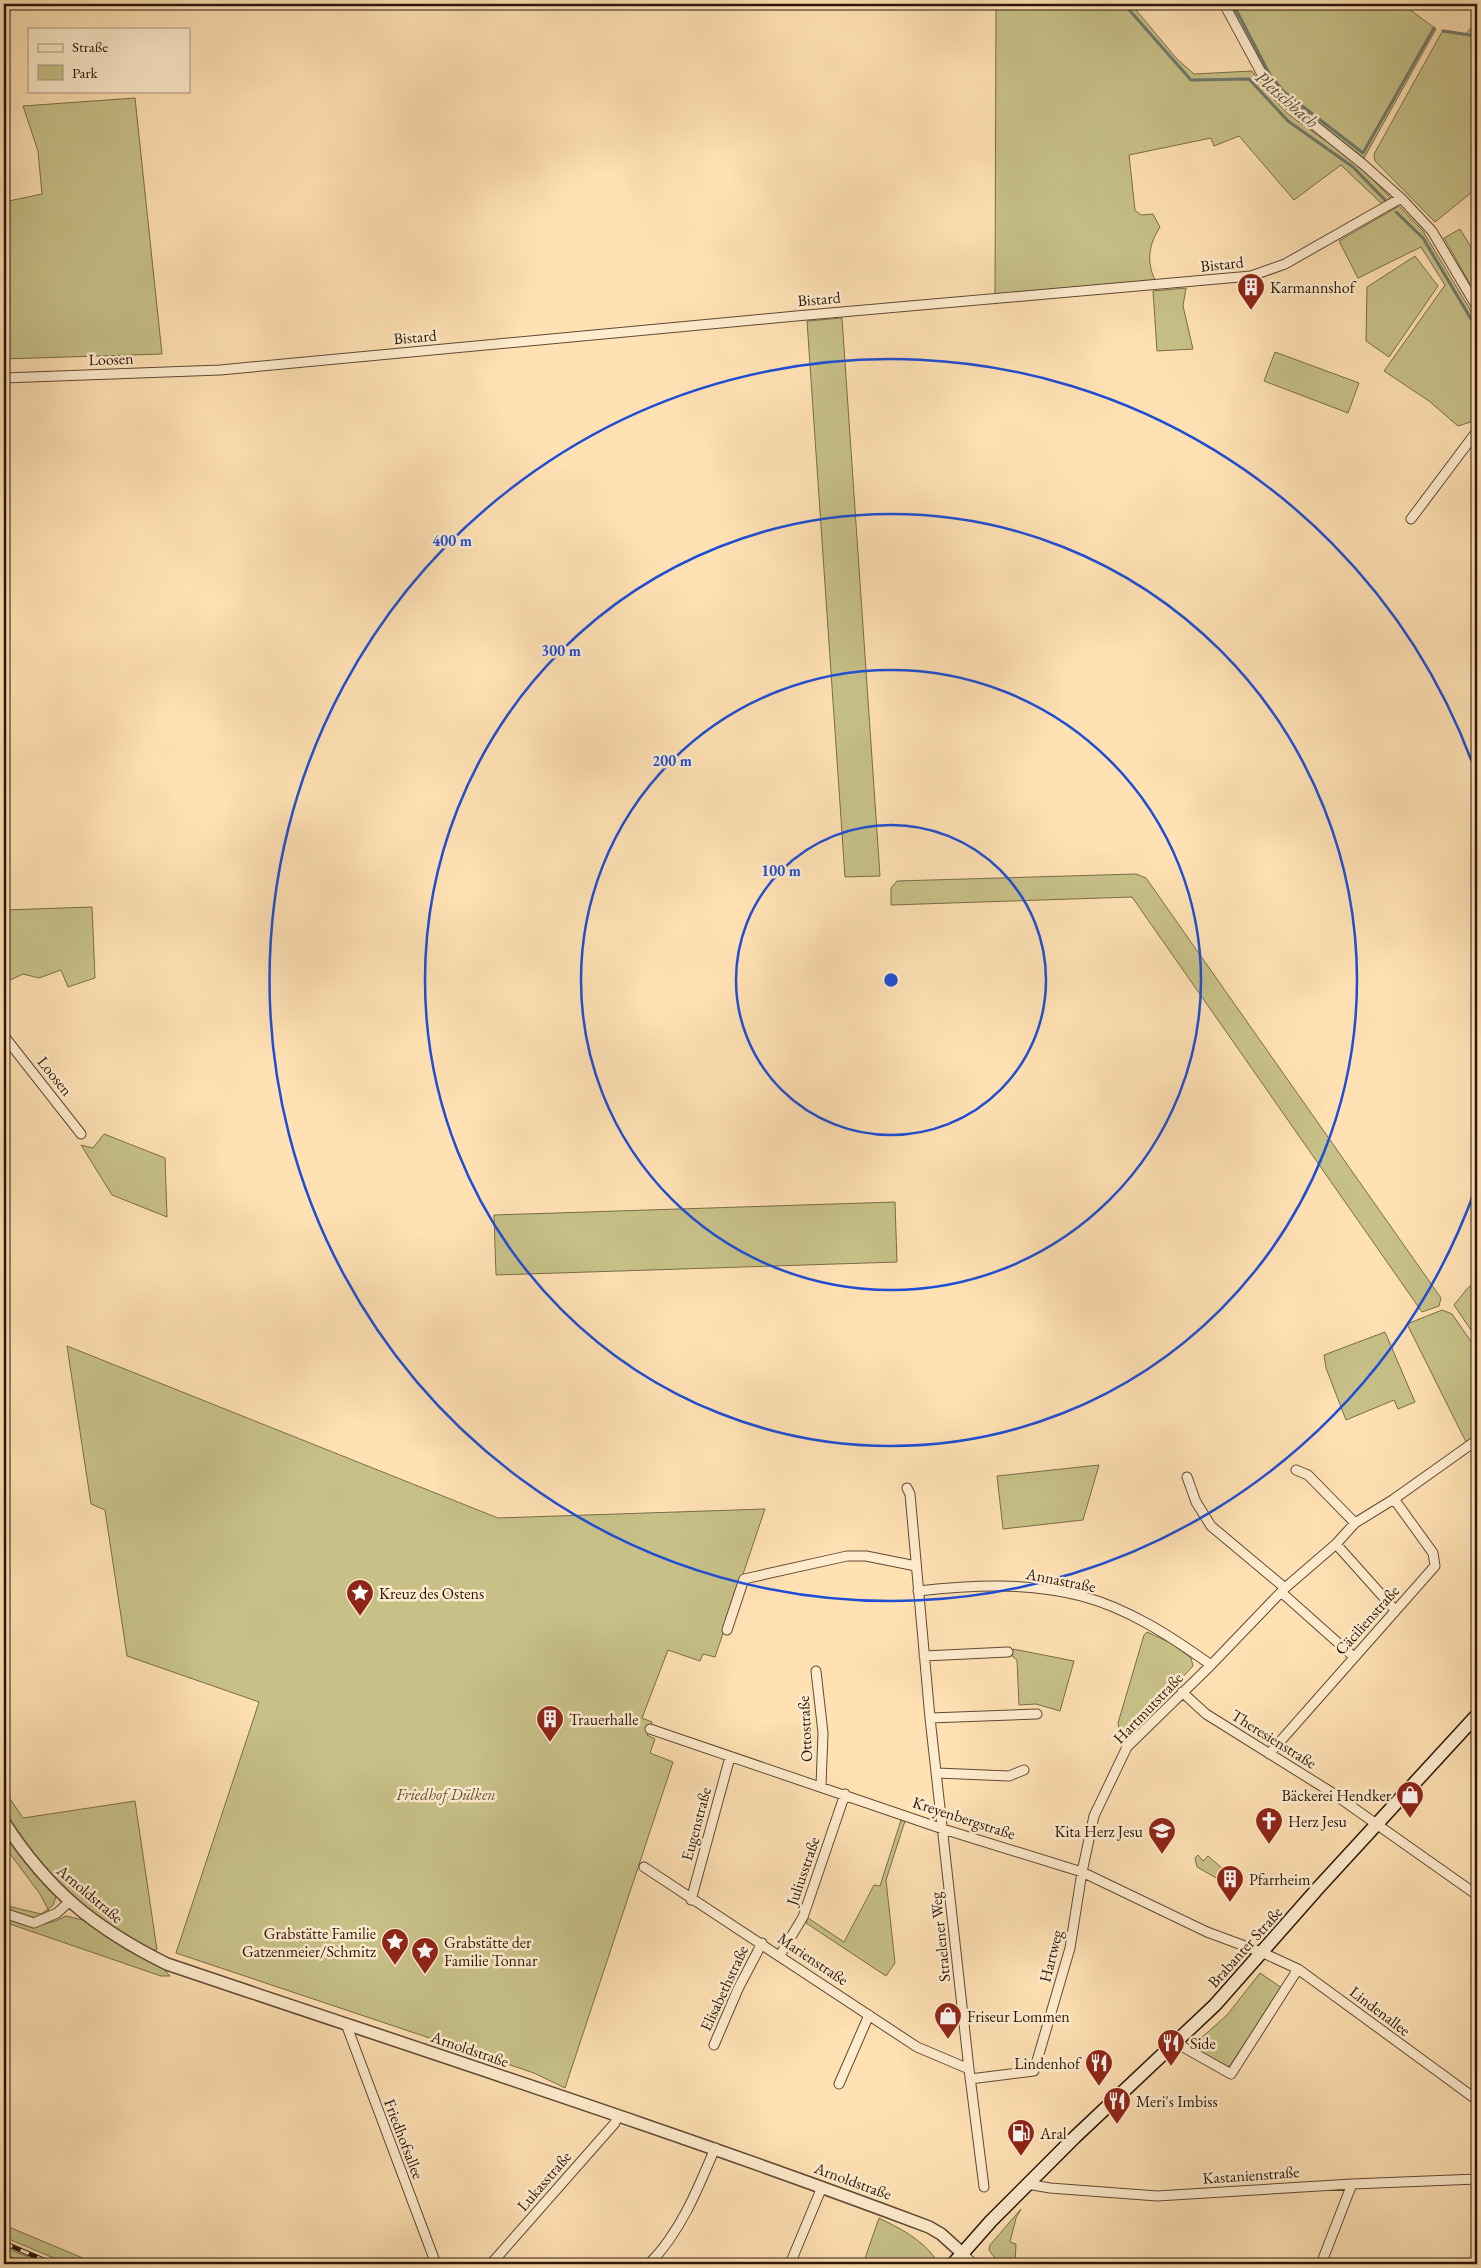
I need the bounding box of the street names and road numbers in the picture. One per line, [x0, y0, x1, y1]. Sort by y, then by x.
street label: Bistard [1199, 251, 1246, 277]
street label: Bistard [797, 287, 842, 311]
street label: Bistard [393, 325, 438, 349]
street label: Loosen [88, 348, 134, 370]
street label: Loosen [33, 1052, 78, 1101]
street label: Annastraße [1023, 1563, 1098, 1597]
street label: Cäcilienstraße [1330, 1581, 1404, 1659]
street label: Hartmutstraße [1109, 1668, 1187, 1748]
street label: Ottostraße [793, 1695, 817, 1763]
street label: Theresienstraße [1227, 1704, 1321, 1774]
street label: Eugenstraße [676, 1785, 716, 1863]
street label: Kreyenbergstraße [910, 1792, 1018, 1844]
street label: Juliusstraße [781, 1834, 825, 1910]
street label: Arnoldstraße [52, 1859, 128, 1928]
street label: Straelener Weg [925, 1890, 955, 1983]
street label: Brabanter Straße [1203, 1902, 1287, 1992]
street label: Hartweg [1034, 1927, 1068, 1984]
street label: Marienstraße [774, 1928, 852, 1990]
street label: Elisabethstraße [695, 1942, 753, 2034]
street label: Lindenallee [1345, 1981, 1415, 2041]
street label: Arnoldstraße [427, 2026, 512, 2072]
street label: Friedhofsallee [379, 2096, 429, 2182]
street label: Lukasstraße [512, 2147, 576, 2215]
street label: Arnoldstraße [811, 2157, 895, 2205]
street label: Kastanienstraße [1202, 2161, 1300, 2189]

